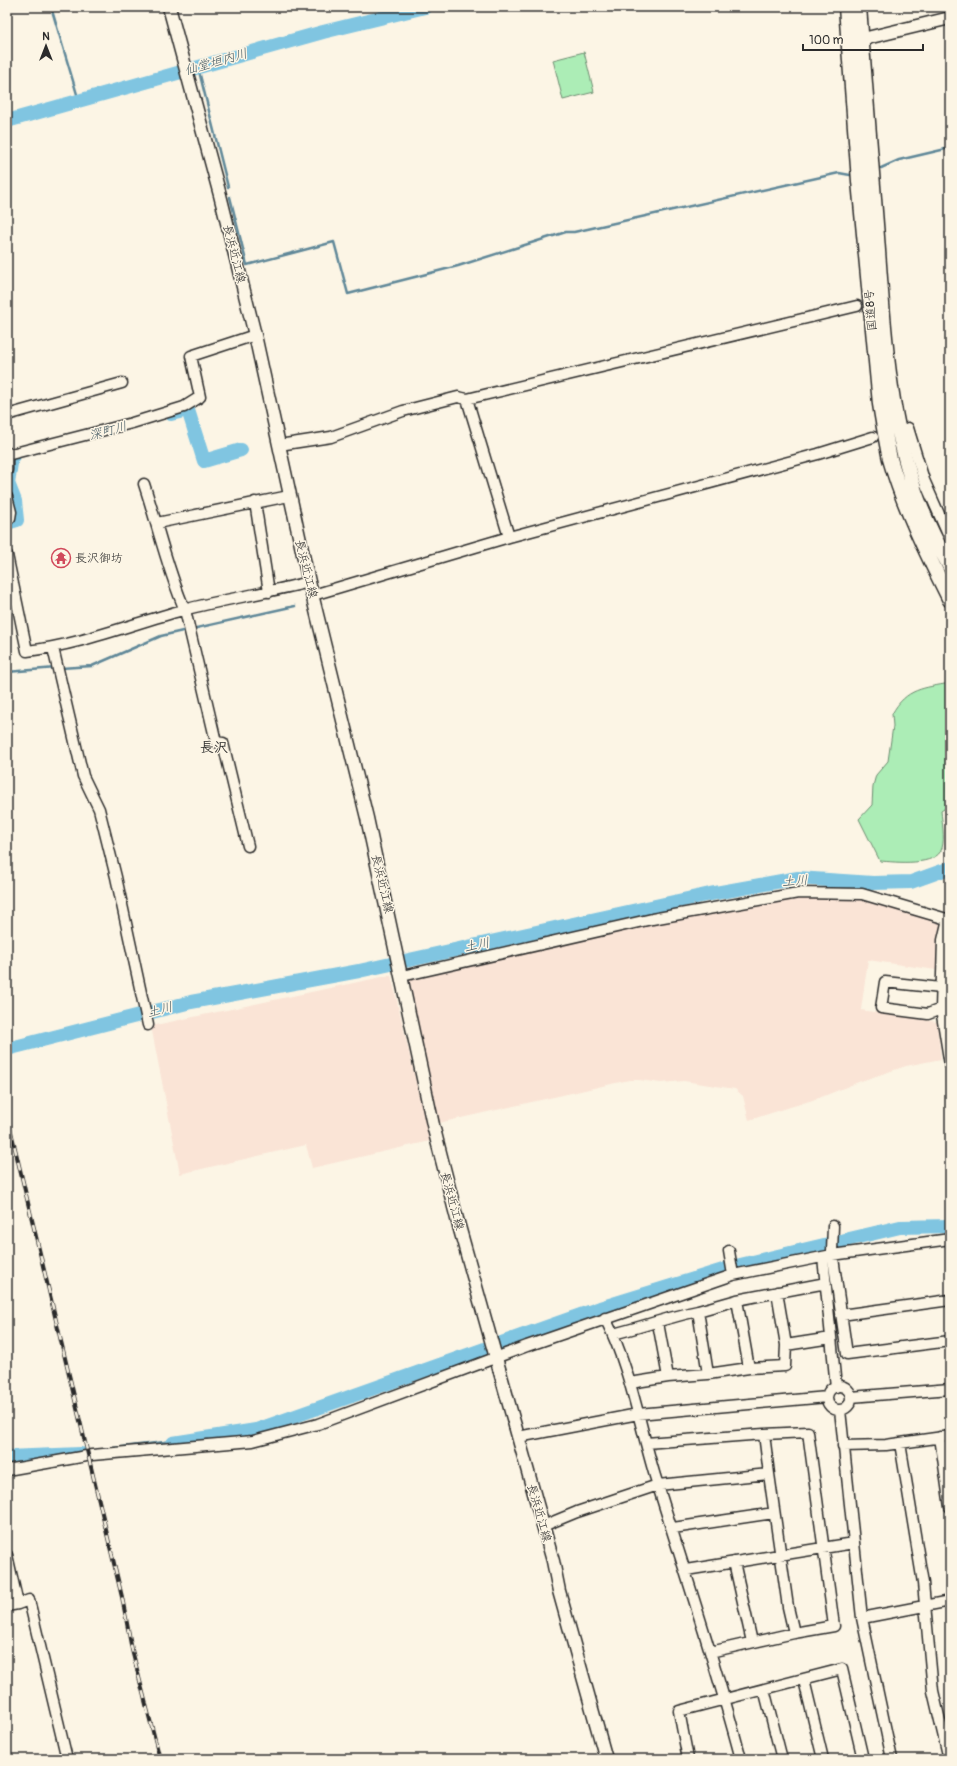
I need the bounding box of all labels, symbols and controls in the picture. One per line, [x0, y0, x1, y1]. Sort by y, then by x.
north arrow [26, 26, 66, 66]
scale bar [803, 26, 923, 52]
text: N [42, 30, 50, 43]
text: 100 m [809, 33, 844, 48]
water label: 仙堂垣内川 [183, 45, 249, 79]
street label: 長浜近江線 [219, 223, 249, 285]
street label: 国道8号 [862, 288, 880, 332]
water label: 深町川 [87, 418, 129, 444]
street label: 長浜近江線 [291, 538, 321, 600]
temple icon: 長沢御坊 [50, 547, 72, 569]
place label: 長沢御坊 [75, 551, 123, 566]
district label: 長沢 [200, 739, 228, 756]
street label: 長浜近江線 [368, 853, 396, 915]
water label: 土川 [781, 872, 809, 890]
water label: 土川 [463, 934, 491, 956]
water label: 土川 [145, 999, 175, 1021]
street label: 長浜近江線 [437, 1170, 467, 1232]
street label: 長浜近江線 [524, 1482, 554, 1544]

